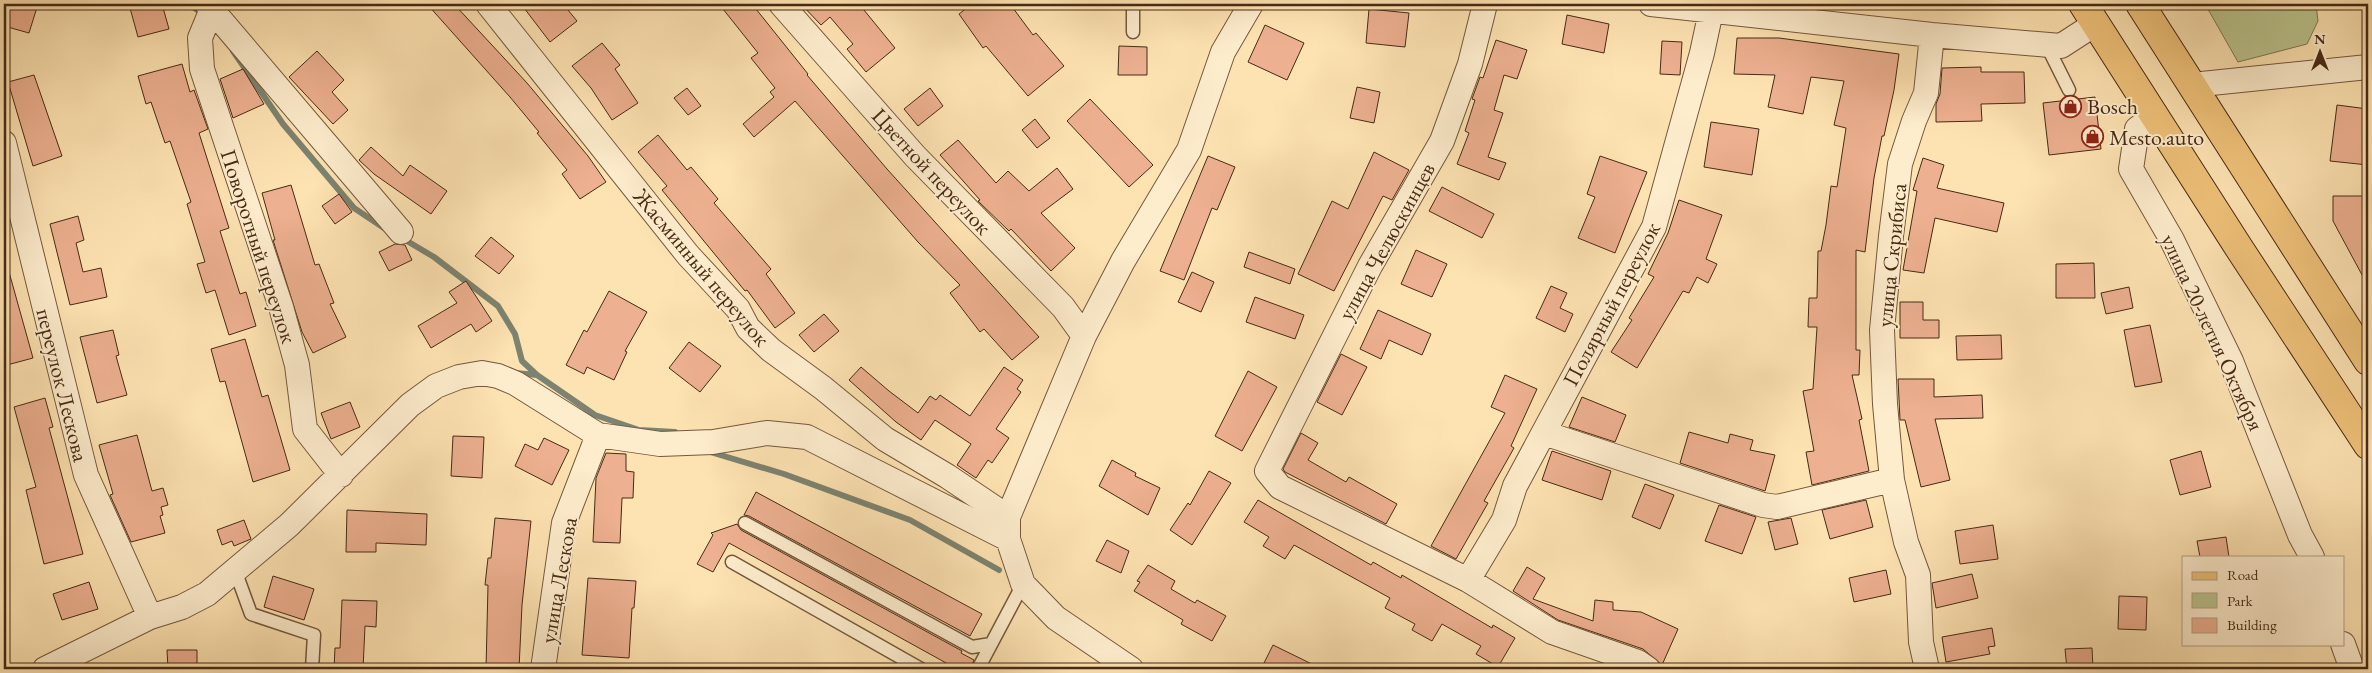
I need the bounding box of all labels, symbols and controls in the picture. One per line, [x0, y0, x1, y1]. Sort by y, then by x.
north arrow [2294, 28, 2344, 78]
text: N [2314, 30, 2326, 48]
place label: Bosch [2087, 92, 2138, 121]
shop icon: Bosch [2059, 94, 2083, 118]
street label: Цветной переулок [865, 102, 998, 241]
place label: Mesto.auto [2109, 123, 2204, 152]
shop icon: Mesto.auto [2081, 125, 2105, 149]
street label: Поворотный переулок [213, 145, 304, 347]
street label: улица Челюскинцев [1331, 157, 1442, 325]
street label: Жасминный переулок [626, 181, 777, 353]
street label: улица Скрибиса [1870, 182, 1913, 328]
street label: Полярный переулок [1556, 217, 1667, 391]
street label: улица 20-летия Октября [2154, 229, 2271, 435]
street label: переулок Лескова [29, 306, 96, 465]
street label: улица Лескова [533, 515, 584, 645]
legend [2182, 556, 2344, 646]
text: Road [2227, 565, 2259, 584]
text: Park [2227, 591, 2254, 610]
text: Building [2227, 615, 2277, 634]

